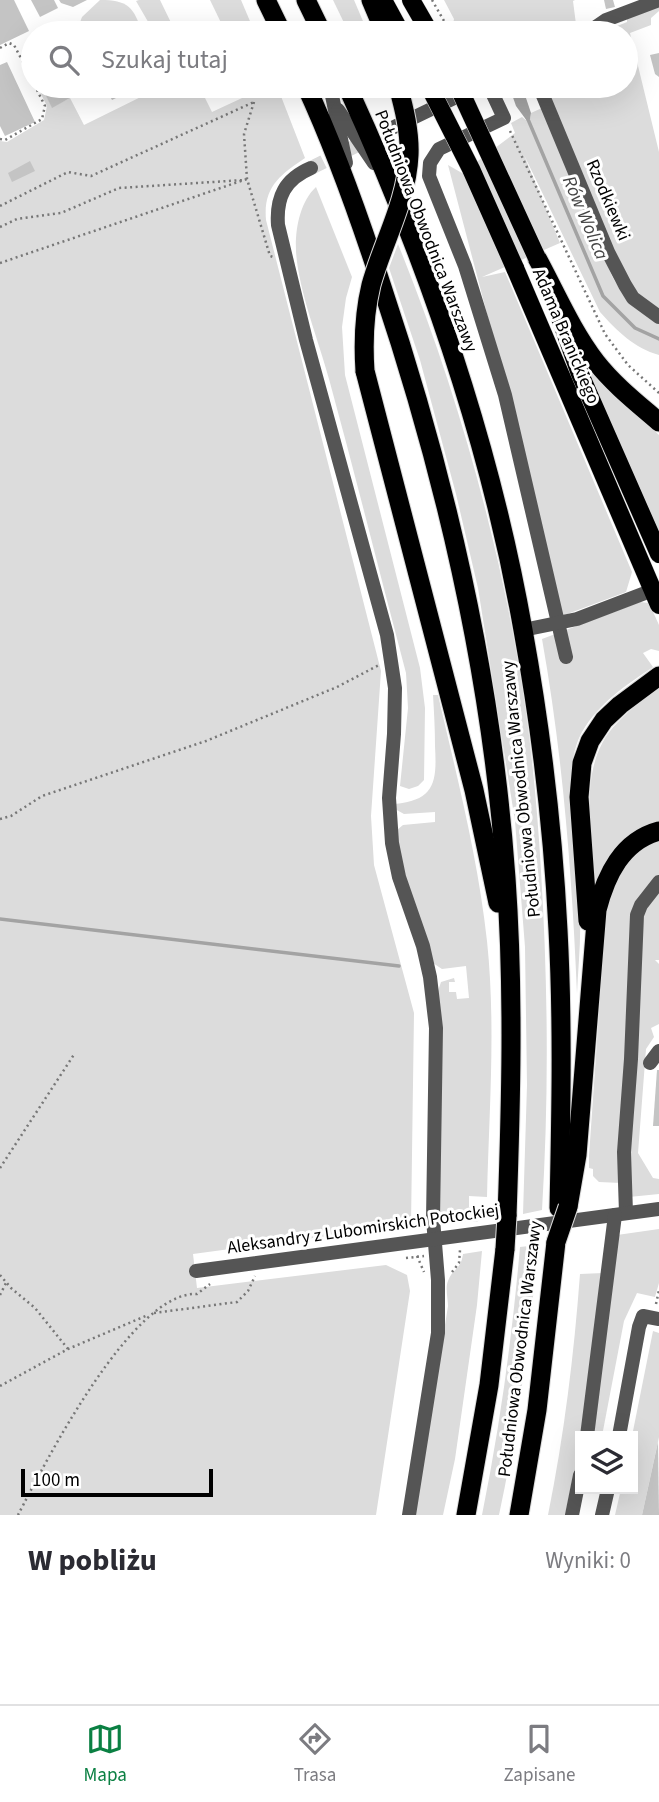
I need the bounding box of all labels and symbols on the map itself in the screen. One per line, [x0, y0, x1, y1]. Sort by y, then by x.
street label: Południowa Obwodnica Warszawy [368, 106, 484, 356]
street label: Rzodkiewki [580, 156, 636, 244]
water label: Rów Wolica [555, 172, 615, 264]
street label: Adama Branickiego [526, 264, 606, 408]
street label: Południowa Obwodnica Warszawy [495, 659, 547, 919]
street label: Aleksandry z Lubomirskich Potockiej [225, 1198, 501, 1260]
street label: Południowa Obwodnica Warszawy [492, 1219, 548, 1478]
scale bar [21, 1466, 214, 1498]

